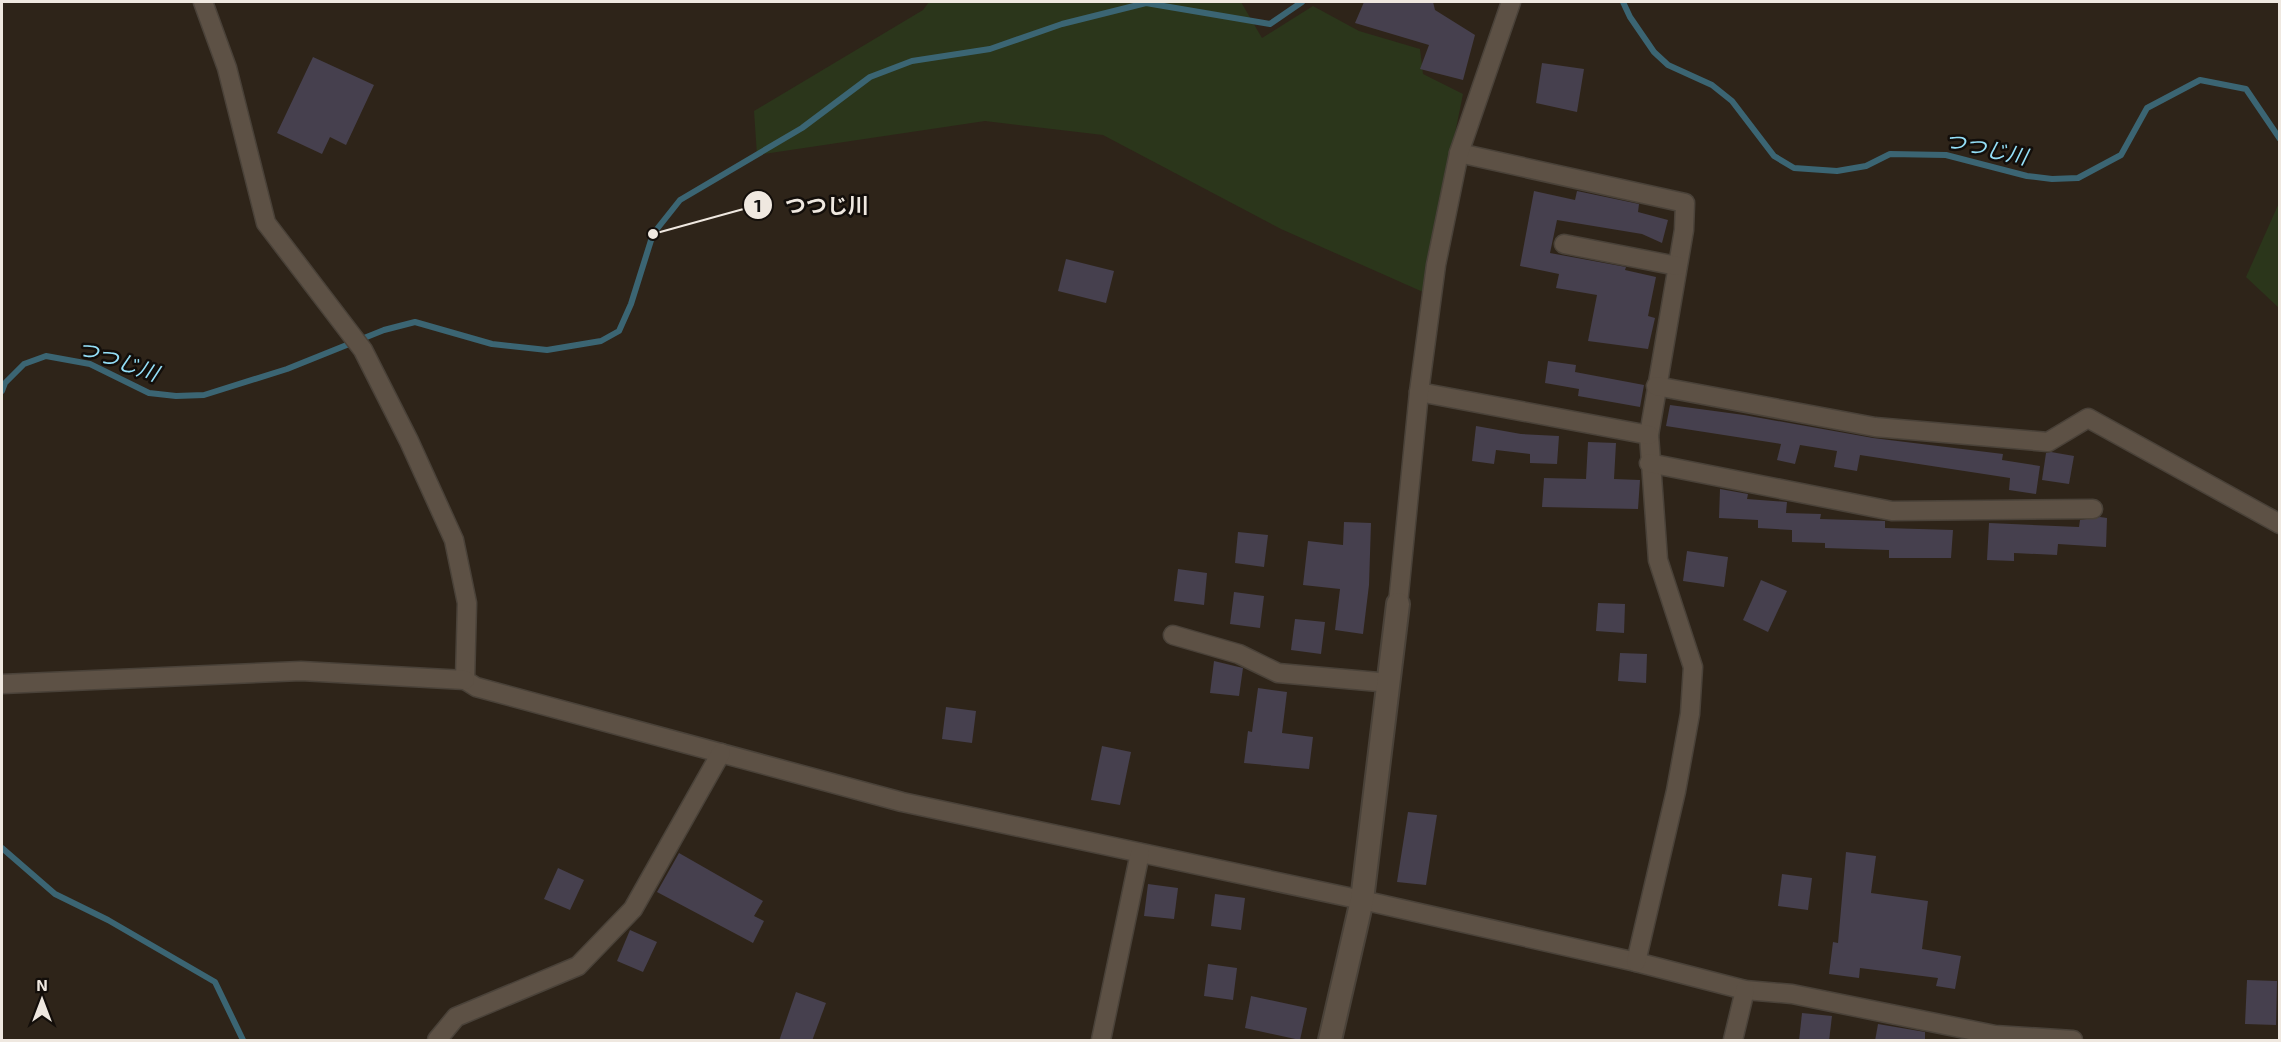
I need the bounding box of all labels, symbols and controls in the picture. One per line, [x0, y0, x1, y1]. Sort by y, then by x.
water label: つつじ川 [1943, 127, 2032, 169]
callout: つつじ川 [743, 186, 881, 225]
text: つつじ川 [785, 192, 869, 217]
text: 1 [754, 194, 762, 216]
water label: つつじ川 [75, 334, 164, 386]
north arrow [12, 970, 72, 1030]
text: N [36, 975, 48, 994]

